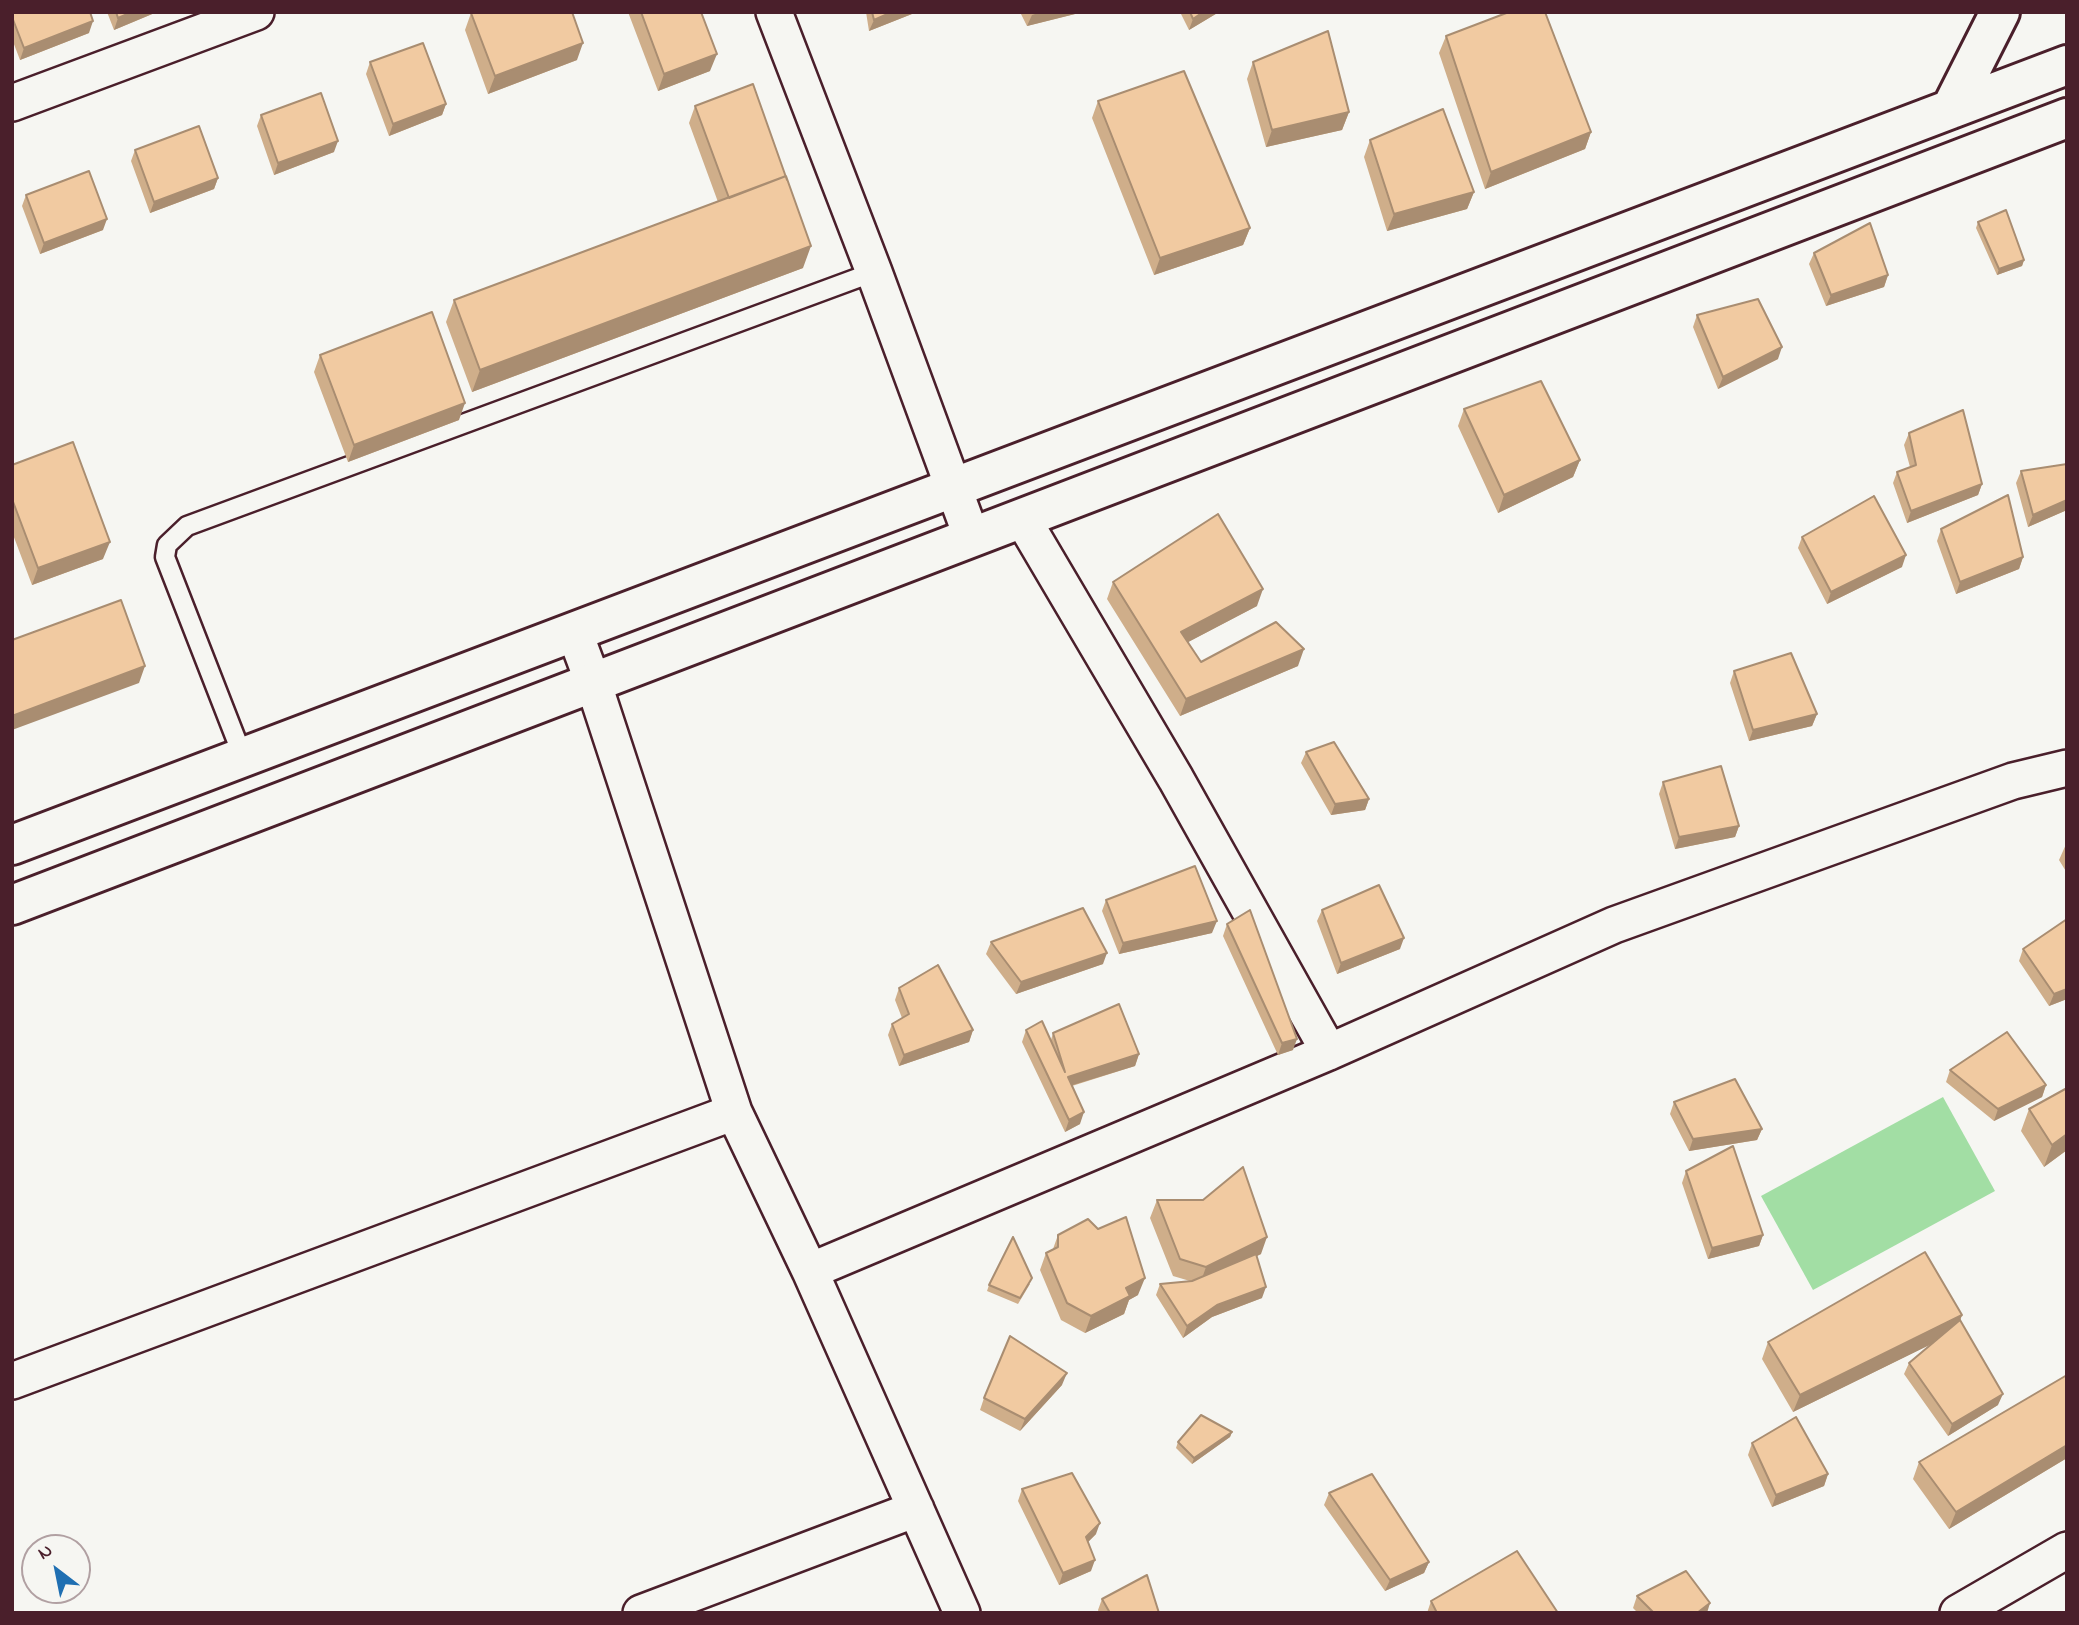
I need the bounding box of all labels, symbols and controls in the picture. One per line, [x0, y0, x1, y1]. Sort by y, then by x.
north arrow [21, 1534, 91, 1604]
text: N [33, 1538, 58, 1567]

